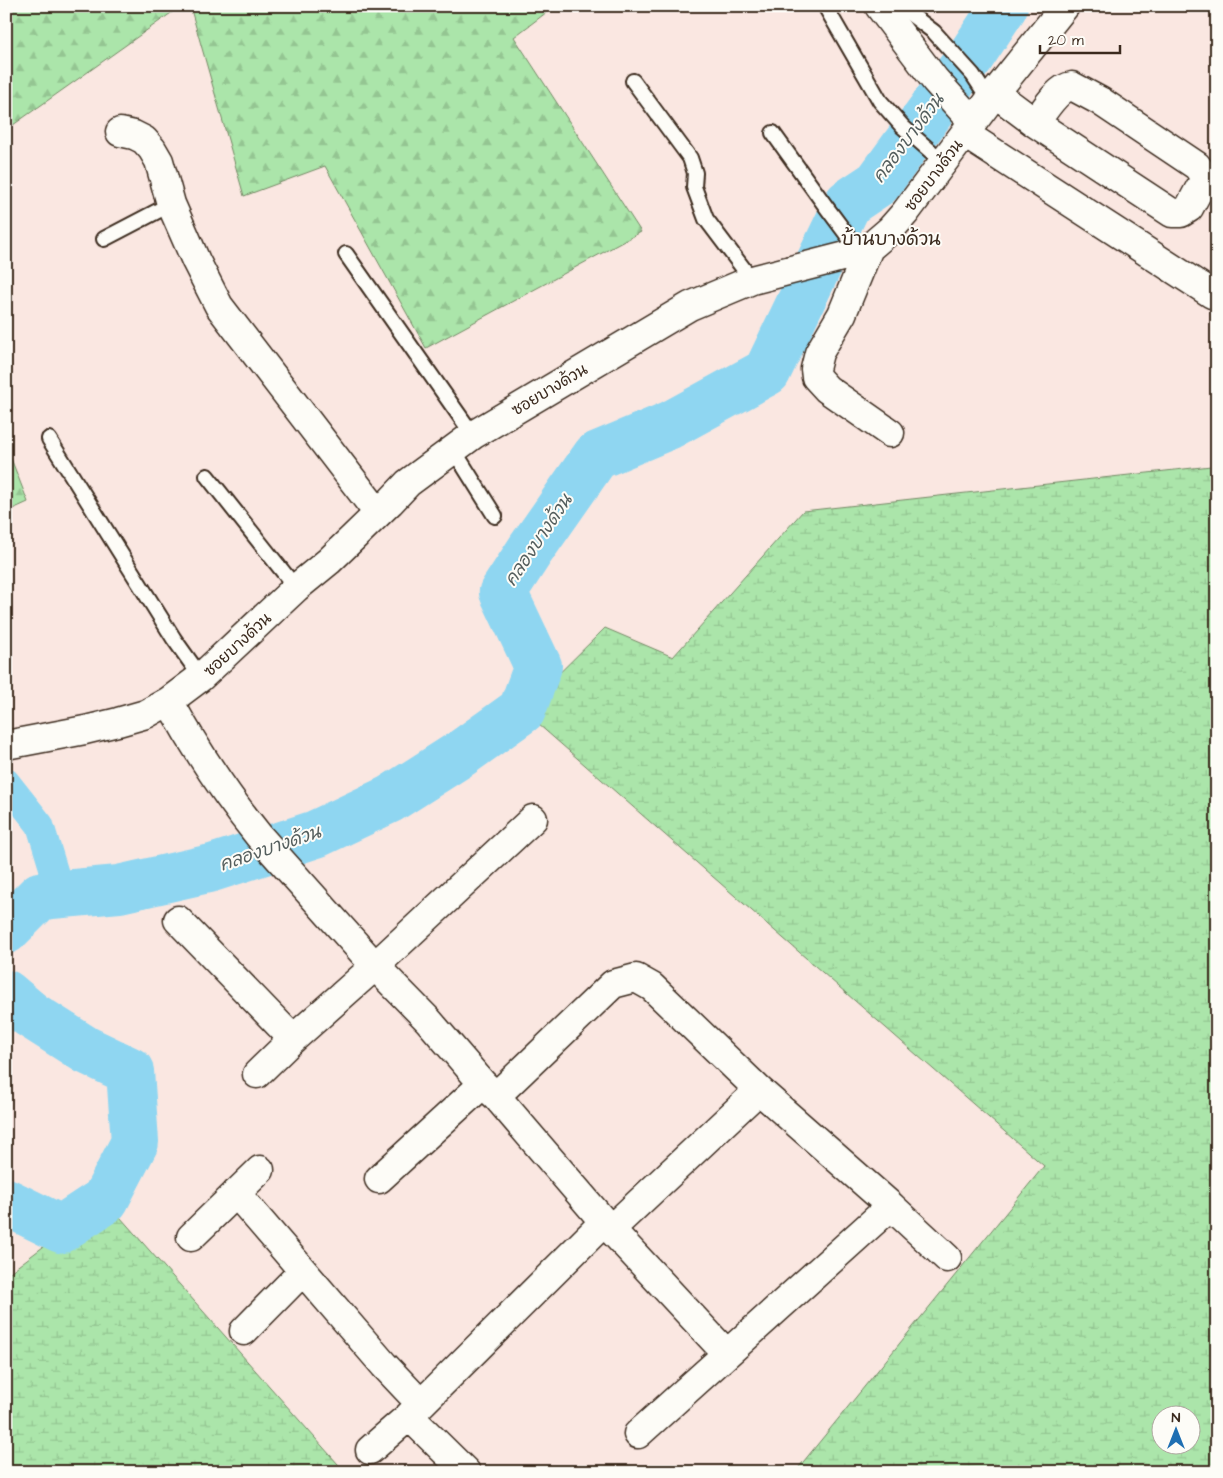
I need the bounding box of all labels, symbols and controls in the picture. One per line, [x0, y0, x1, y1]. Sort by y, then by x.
scale bar [1040, 22, 1120, 54]
text: 20 m [1048, 30, 1084, 51]
water label: คลองบางด้วน [867, 88, 951, 188]
street label: ซอยบางด้วน [899, 135, 968, 216]
district label: บ้านบางด้วน [841, 226, 941, 253]
street label: ซอยบางด้วน [507, 358, 592, 421]
water label: คลองบางด้วน [499, 489, 579, 591]
street label: ซอยบางด้วน [199, 607, 277, 682]
water label: คลองบางด้วน [216, 819, 325, 877]
north arrow [1150, 1406, 1200, 1456]
text: N [1172, 1408, 1181, 1428]

